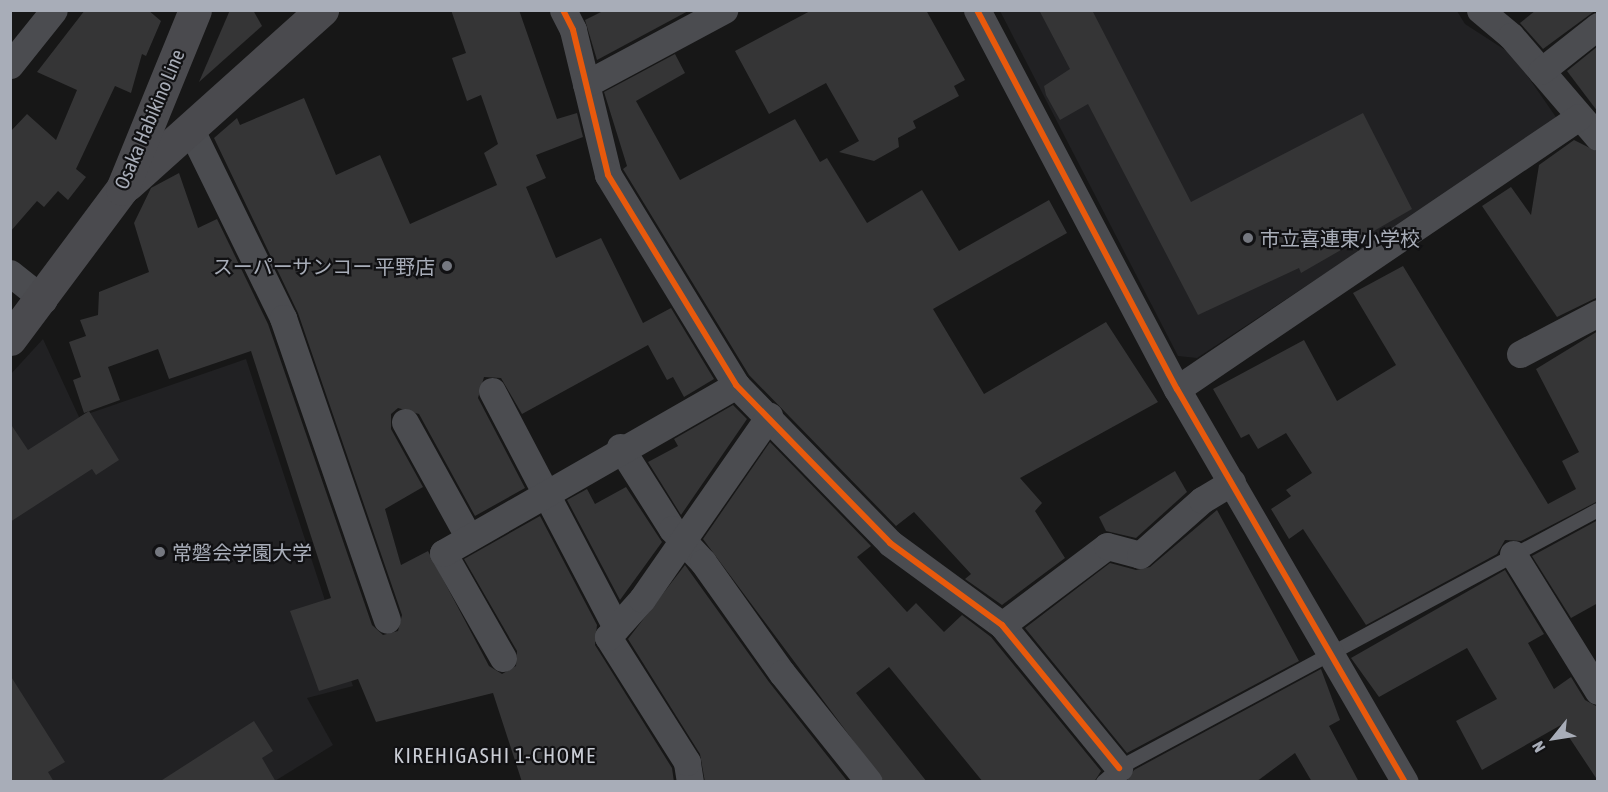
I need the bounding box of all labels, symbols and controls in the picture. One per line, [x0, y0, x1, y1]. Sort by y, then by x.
street label: Osaka Habikino Line [109, 45, 189, 193]
place label: 市立喜連東小学校 [1260, 226, 1420, 250]
marker: 市立喜連東小学校 [1241, 231, 1255, 245]
place label: スーパーサンコー 平野店 [212, 254, 435, 278]
marker: スーパーサンコー 平野店 [440, 259, 454, 273]
place label: 常磐会学園大学 [172, 540, 312, 564]
marker: 常磐会学園大学 [153, 545, 167, 559]
north arrow [1524, 708, 1584, 768]
text: N [1528, 738, 1549, 756]
district label: KIREHIGASHI 1-CHOME [394, 742, 596, 768]

